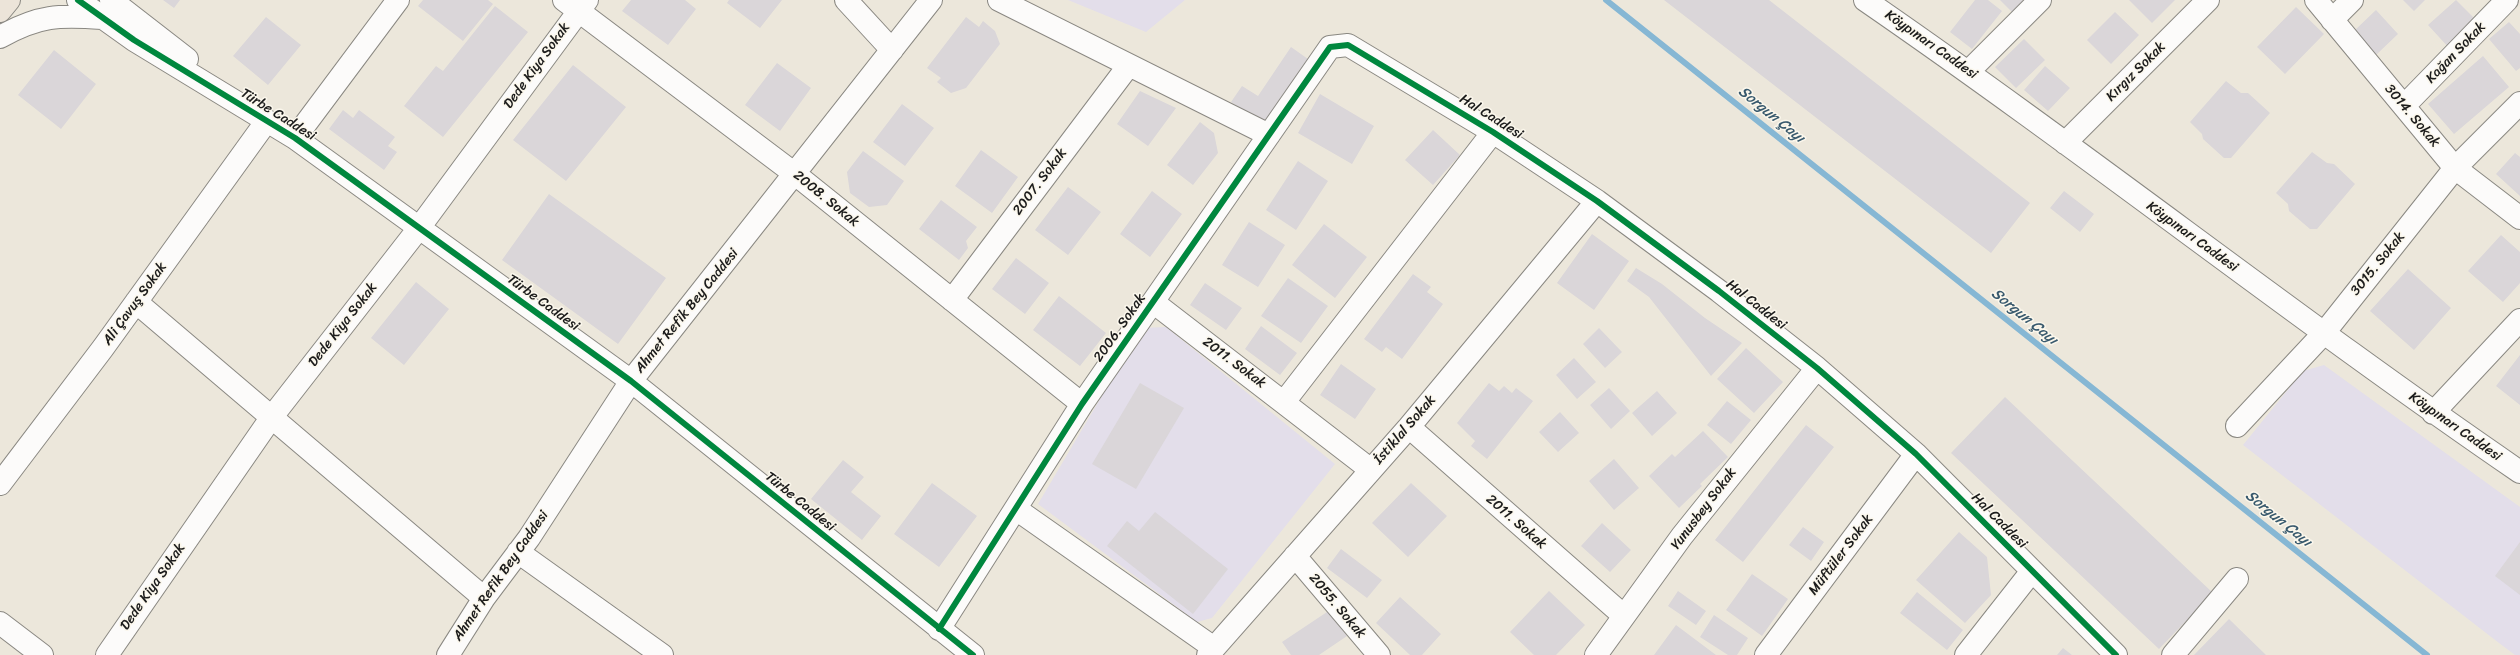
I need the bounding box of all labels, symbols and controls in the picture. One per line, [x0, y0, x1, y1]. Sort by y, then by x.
street label: Köypınarı Caddesi [1881, 7, 1981, 83]
street label: Kağan Sokak [2423, 19, 2489, 87]
street label: Dede Kiya Sokak [500, 20, 574, 112]
street label: Kırgız Sokak [2103, 39, 2169, 105]
street label: 3014. Sokak [2381, 81, 2443, 151]
water label: Sorgun Çayı [1734, 83, 1808, 147]
street label: Türbe Caddesi [237, 85, 319, 145]
street label: Hal Caddesi [1456, 91, 1526, 143]
street label: 2007. Sokak [1009, 145, 1071, 219]
street label: 2008. Sokak [790, 167, 862, 231]
street label: Köypınarı Caddesi [2143, 198, 2241, 276]
street label: 3015. Sokak [2347, 229, 2409, 299]
street label: Ahmet Refik Bey Caddesi [632, 245, 742, 377]
street label: Ali Çavuş Sokak [99, 259, 171, 349]
street label: Türbe Caddesi [504, 271, 582, 335]
street label: Hal Caddesi [1723, 276, 1789, 334]
street label: Dede Kiya Sokak [305, 280, 381, 370]
water label: Sorgun Çayı [1987, 285, 2061, 349]
street label: 2006. Sokak [1090, 291, 1150, 365]
street label: 2011. Sokak [1199, 334, 1269, 392]
street label: Köypınarı Caddesi [2405, 389, 2505, 465]
street label: İstiklal Sokak [1370, 392, 1440, 468]
street label: Yunusbey Sokak [1668, 465, 1740, 553]
street label: Türbe Caddesi [762, 469, 838, 535]
water label: Sorgun Çayı [2241, 487, 2315, 551]
street label: Hal Caddesi [1968, 490, 2030, 552]
street label: 2011. Sokak [1482, 491, 1550, 553]
street label: Ahmet Refik Bey Caddesi [450, 508, 552, 644]
street label: Müftüler Sokak [1805, 511, 1877, 599]
street label: Dede Kiya Sokak [117, 540, 189, 634]
street label: 2055. Sokak [1305, 570, 1369, 642]

